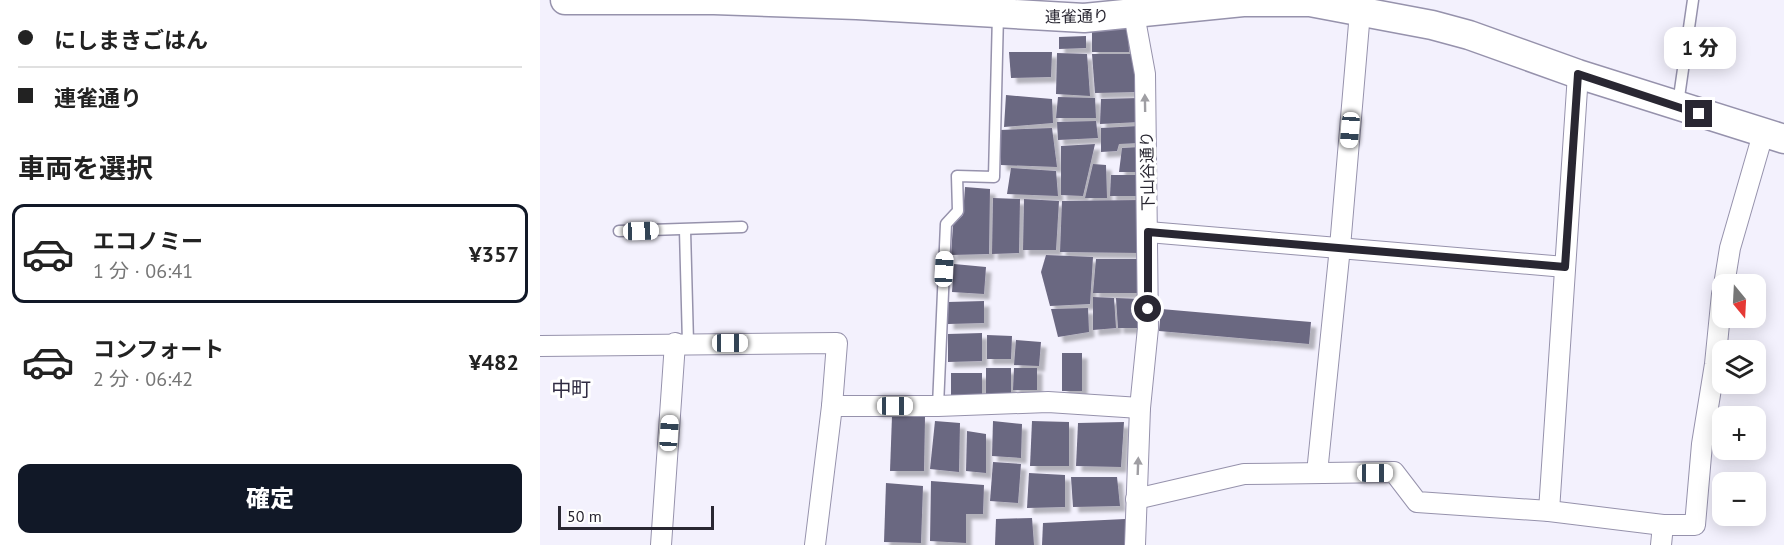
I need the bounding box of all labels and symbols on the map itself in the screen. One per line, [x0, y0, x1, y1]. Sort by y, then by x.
street label: 連雀通り [1045, 5, 1109, 27]
callout: 1 分 [1663, 27, 1735, 69]
one-way arrow [1141, 94, 1150, 113]
route end [1685, 100, 1712, 127]
car [1339, 111, 1361, 149]
street label: 下山谷通り [1136, 131, 1158, 211]
car [623, 221, 659, 241]
car [934, 251, 954, 287]
north arrow [1712, 274, 1766, 328]
route start [1134, 295, 1161, 322]
car [712, 334, 748, 352]
district label: 中町 [551, 376, 591, 402]
car [877, 397, 913, 415]
car [659, 414, 679, 452]
one-way arrow [1133, 456, 1142, 475]
car [1357, 464, 1393, 482]
scale bar [558, 503, 714, 530]

